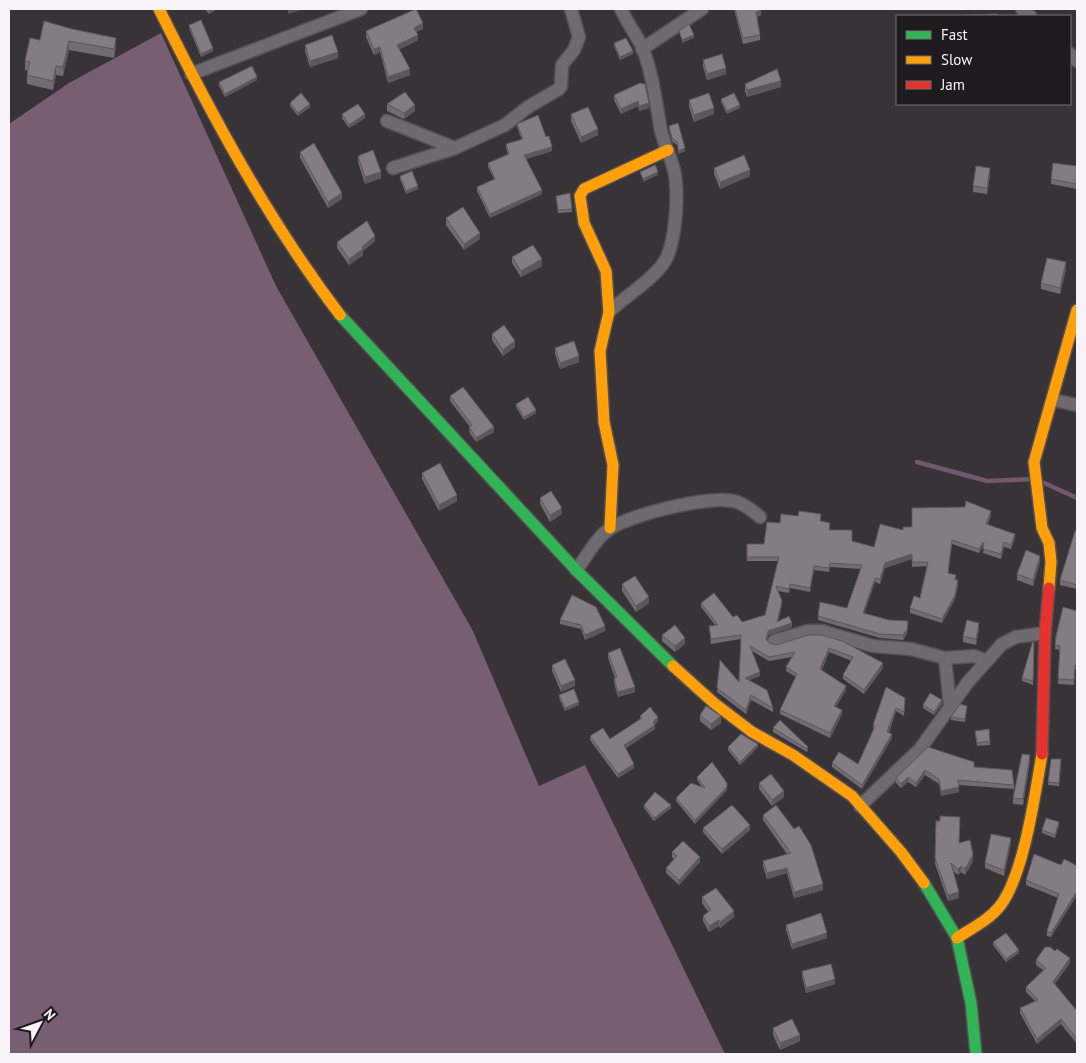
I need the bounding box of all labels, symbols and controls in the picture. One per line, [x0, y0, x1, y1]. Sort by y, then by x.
legend [896, 15, 1071, 105]
text: Fast [941, 25, 968, 44]
text: Slow [941, 50, 972, 69]
text: Jam [940, 75, 965, 94]
north arrow [15, 998, 65, 1048]
text: N [40, 1005, 60, 1024]

